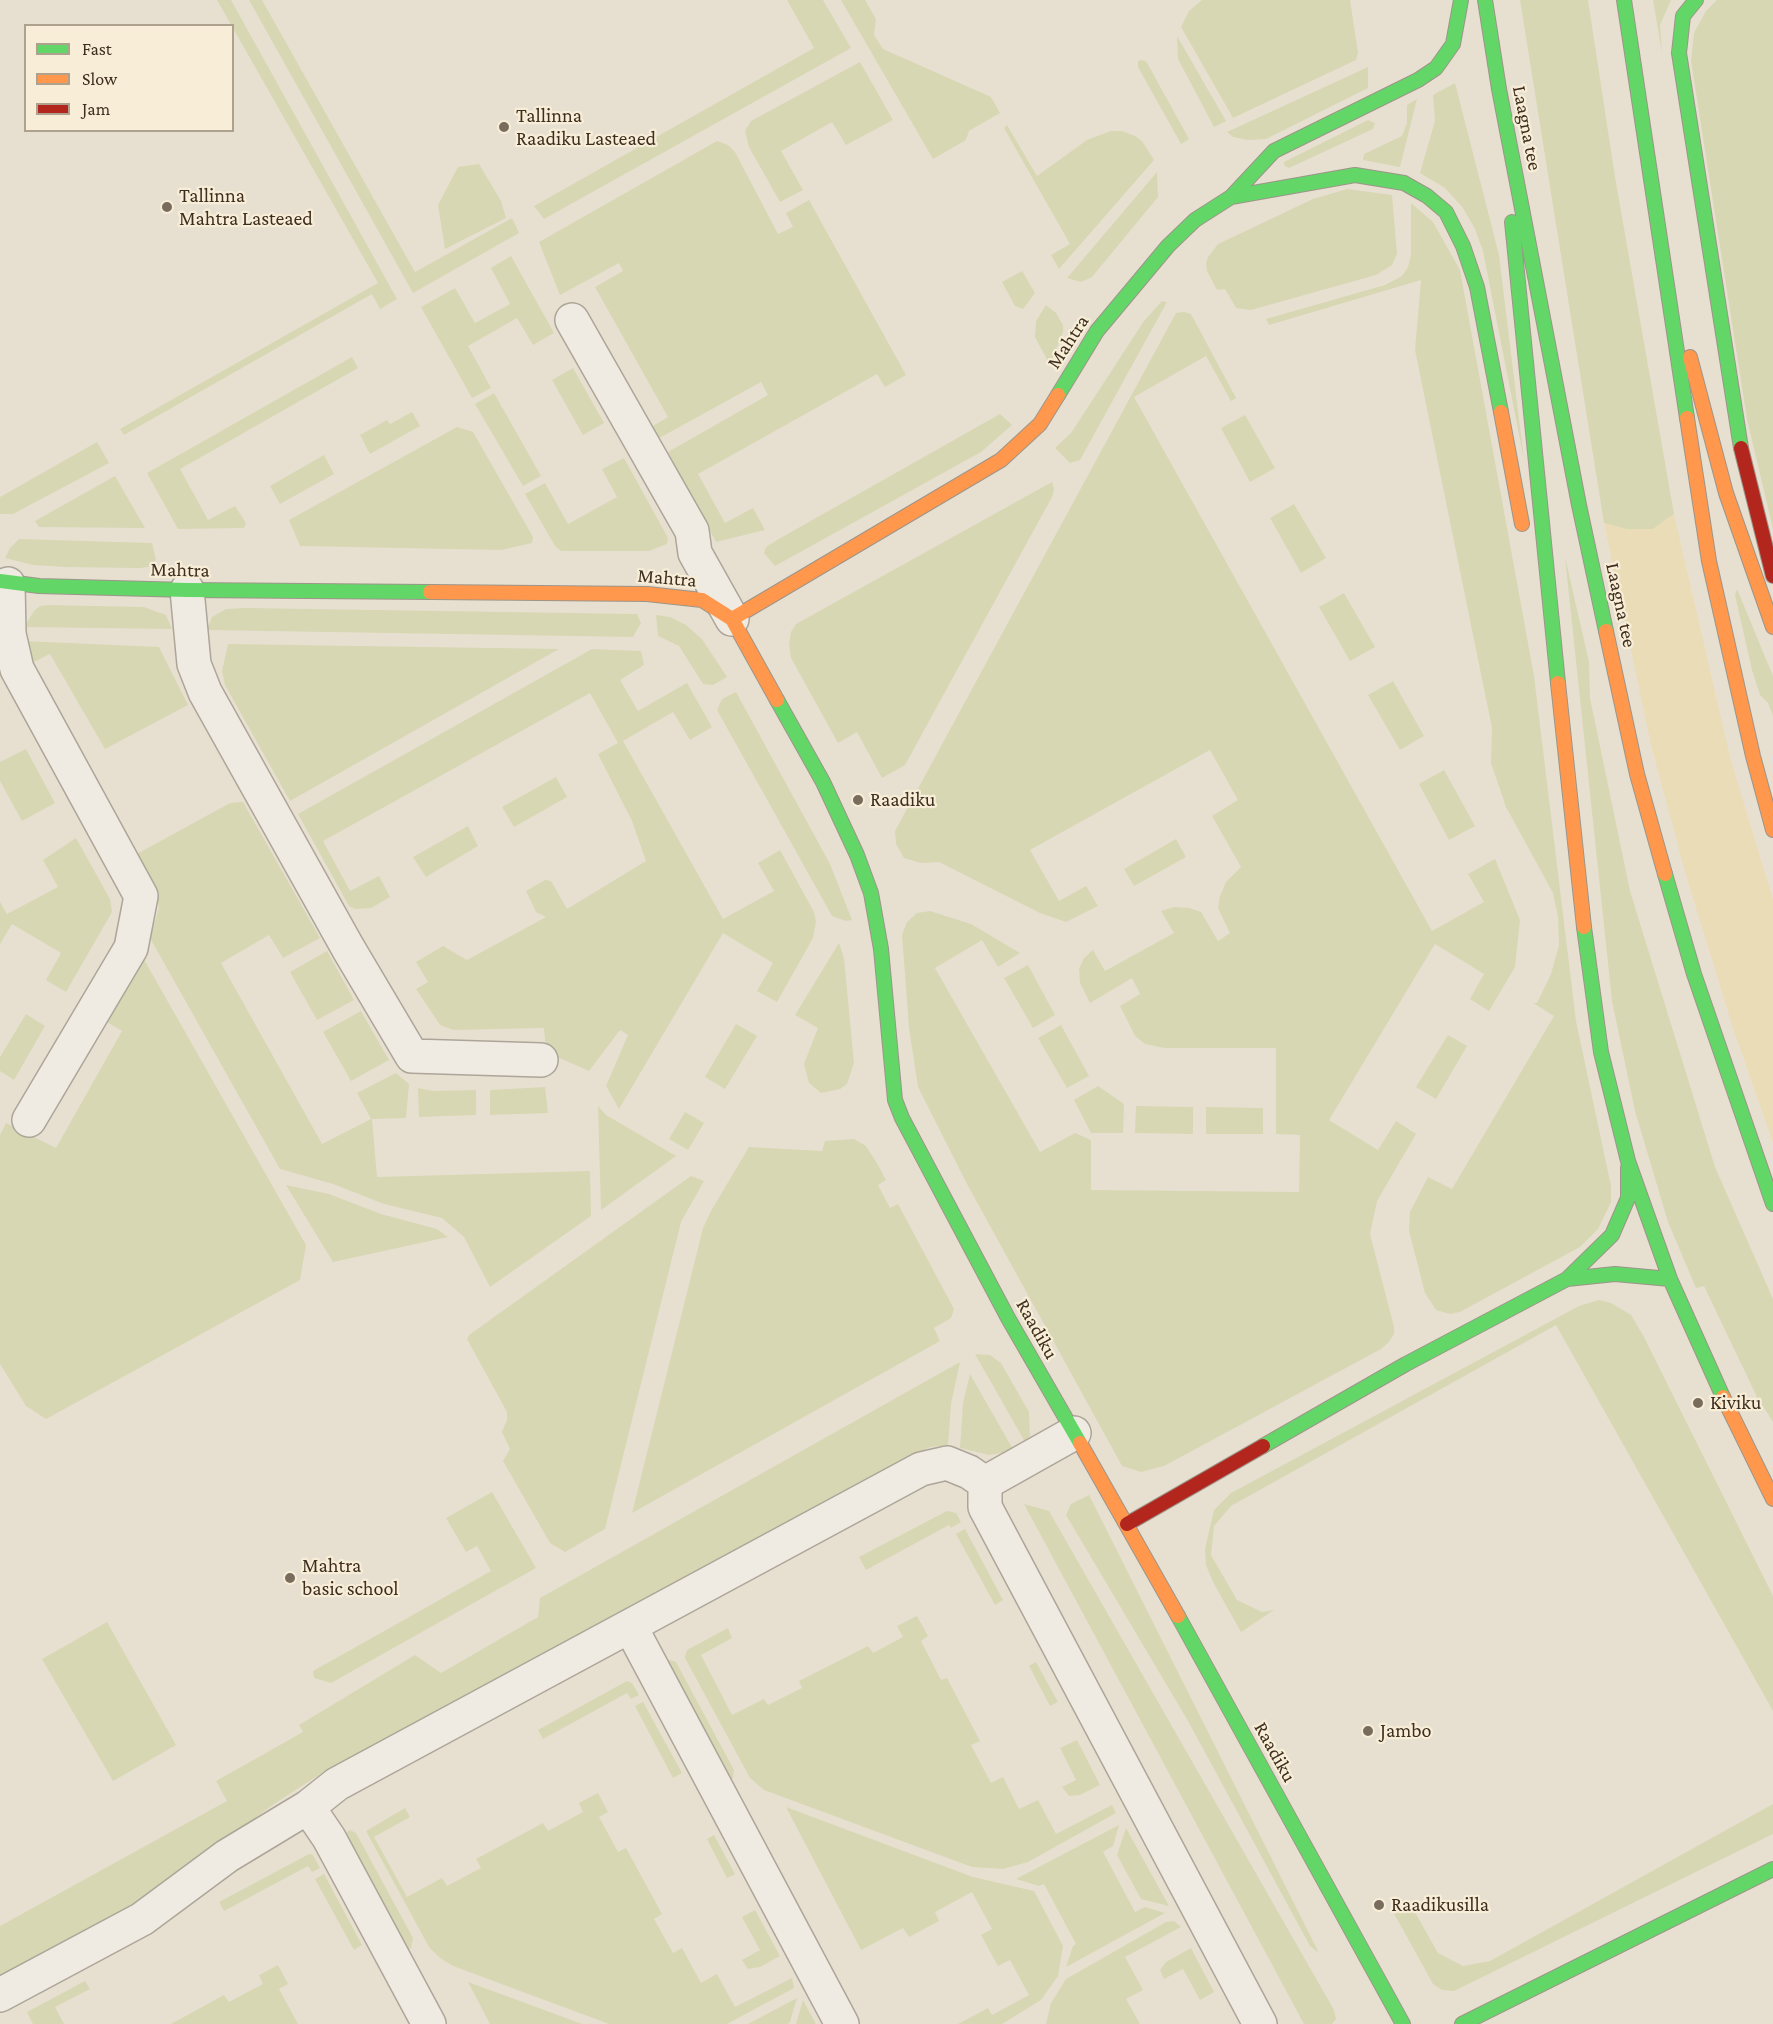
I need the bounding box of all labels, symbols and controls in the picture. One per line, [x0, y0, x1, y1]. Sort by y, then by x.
legend [24, 24, 234, 132]
text: Fast [82, 39, 112, 59]
text: Slow [82, 69, 117, 89]
street label: Laagna tee [1507, 84, 1547, 172]
text: Jam [82, 99, 110, 119]
place label: Tallinna Raadiku Lasteaed [516, 104, 656, 151]
marker: Tallinna Raadiku Lasteaed [497, 120, 511, 134]
place label: Tallinna Mahtra Lasteaed [179, 184, 313, 231]
marker: Tallinna Mahtra Lasteaed [160, 200, 174, 214]
street label: Mahtra [1042, 311, 1094, 373]
street label: Mahtra [150, 557, 210, 583]
street label: Laagna tee [1600, 560, 1642, 650]
street label: Mahtra [636, 563, 698, 593]
place label: Raadiku [870, 788, 935, 812]
marker: Raadiku [851, 793, 865, 807]
street label: Raadiku [1011, 1295, 1063, 1363]
place label: Kiviku [1710, 1391, 1761, 1415]
marker: Kiviku [1691, 1396, 1705, 1410]
place label: Mahtra basic school [302, 1554, 399, 1601]
marker: Mahtra basic school [283, 1571, 297, 1585]
street label: Raadiku [1249, 1718, 1301, 1786]
place label: Jambo [1380, 1719, 1431, 1743]
marker: Jambo [1361, 1724, 1375, 1738]
place label: Raadikusilla [1391, 1893, 1489, 1917]
marker: Raadikusilla [1372, 1898, 1386, 1912]

